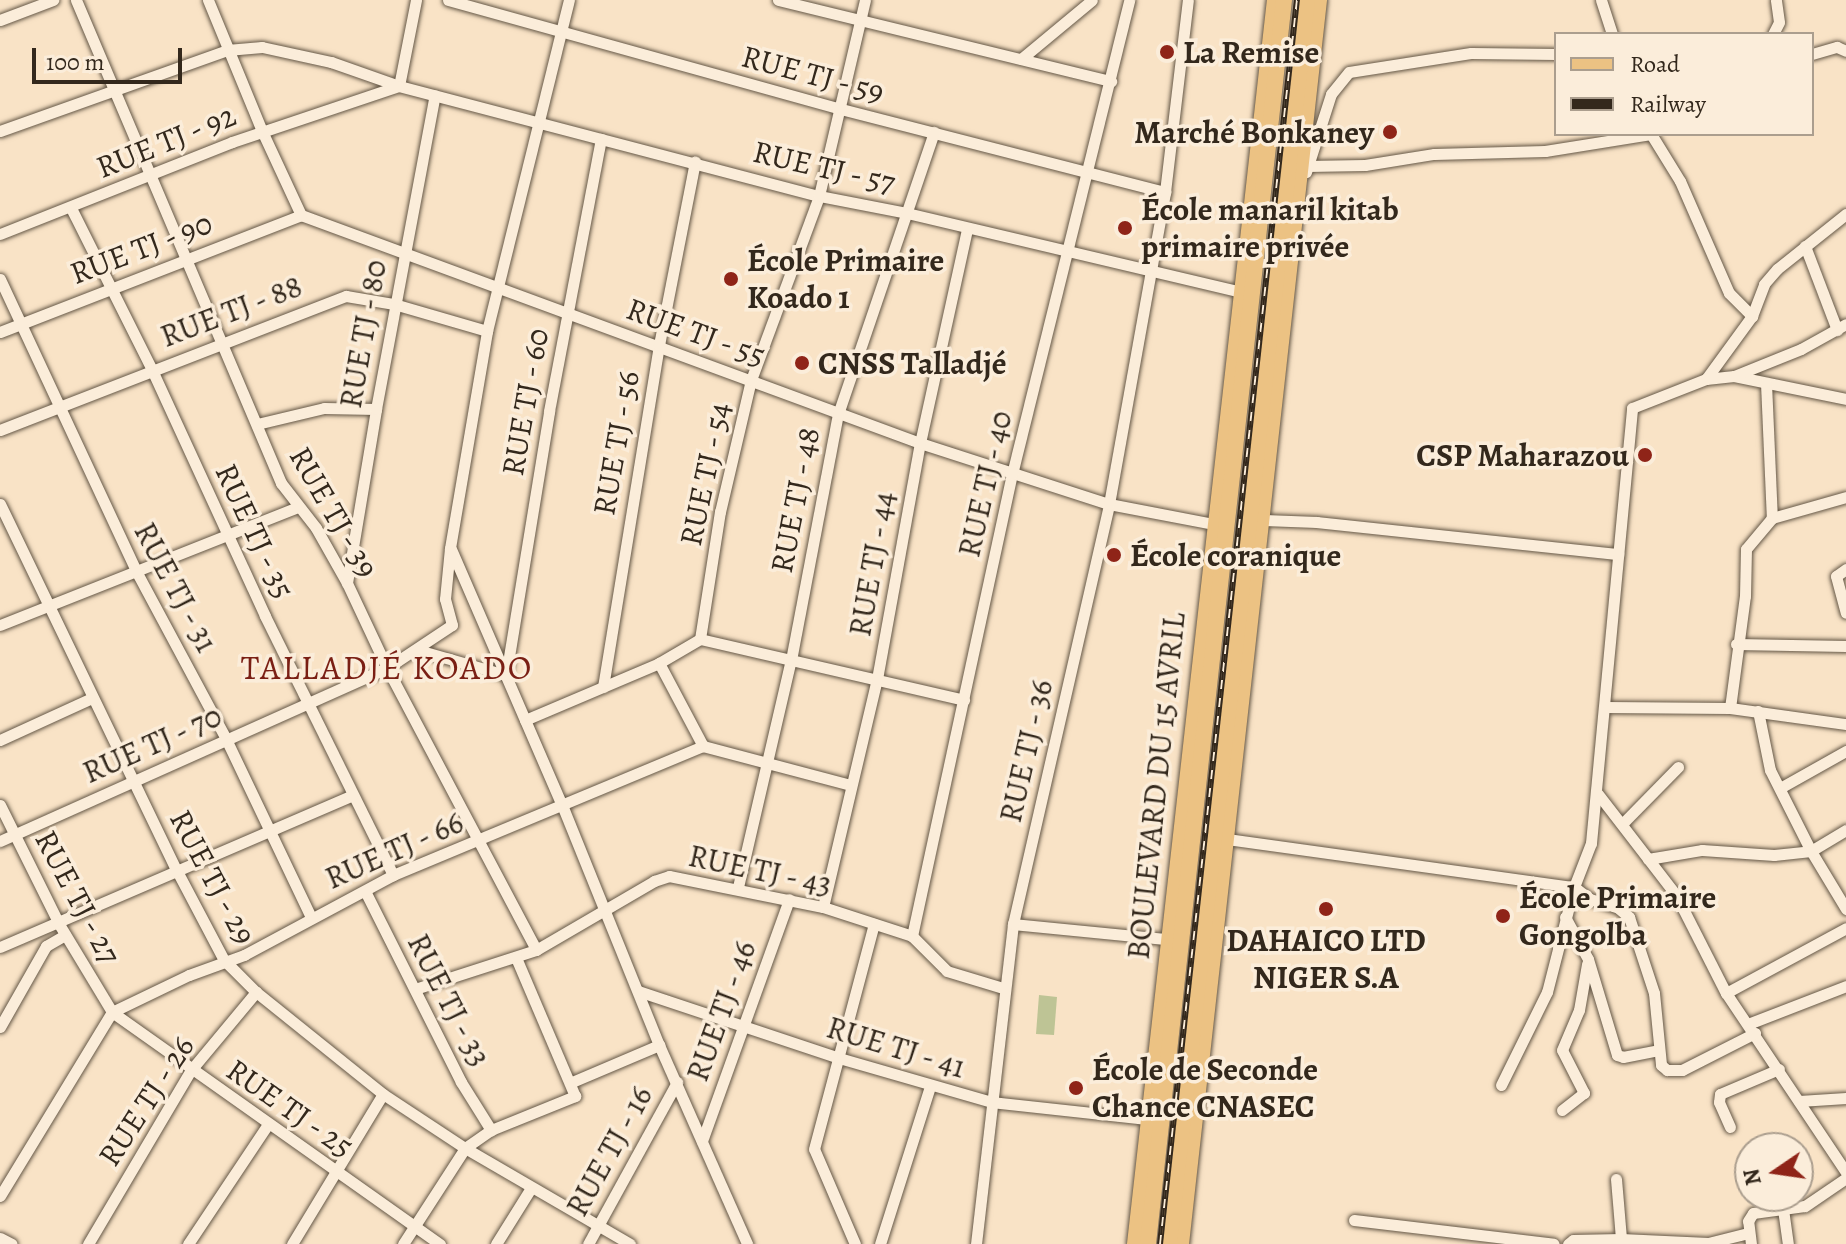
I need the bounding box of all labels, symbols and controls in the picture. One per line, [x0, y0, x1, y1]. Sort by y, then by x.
scale bar [36, 32, 186, 82]
legend [1554, 32, 1814, 136]
place label: La Remise [1183, 33, 1319, 71]
street label: RUE TJ - 59 [737, 36, 889, 112]
marker: La Remise [1158, 43, 1176, 61]
text: 100 m [46, 46, 105, 78]
text: Road [1630, 48, 1680, 80]
text: Railway [1630, 88, 1706, 120]
street label: RUE TJ - 92 [90, 95, 242, 187]
place label: Marché Bonkaney [1134, 113, 1374, 151]
marker: Marché Bonkaney [1381, 123, 1399, 141]
street label: RUE TJ - 57 [749, 132, 899, 202]
place label: École manaril kitab primaire privée [1141, 191, 1399, 266]
street label: RUE TJ - 90 [64, 203, 218, 293]
marker: École manaril kitab primaire privée [1116, 219, 1134, 237]
place label: École Primaire Koado 1 [747, 242, 944, 317]
street label: RUE TJ - 80 [331, 256, 395, 412]
street label: RUE TJ - 88 [154, 266, 308, 356]
marker: École Primaire Koado 1 [722, 270, 740, 288]
street label: RUE TJ - 55 [621, 289, 771, 375]
street label: RUE TJ - 60 [493, 325, 557, 479]
place label: CNSS Talladjé [818, 344, 1006, 382]
marker: CNSS Talladjé [793, 354, 811, 372]
street label: RUE TJ - 56 [584, 367, 648, 519]
street label: RUE TJ - 54 [671, 398, 739, 550]
street label: RUE TJ - 40 [949, 406, 1021, 562]
street label: RUE TJ - 48 [762, 423, 828, 577]
place label: CSP Maharazou [1416, 436, 1629, 474]
street label: RUE TJ - 39 [281, 439, 387, 585]
marker: CSP Maharazou [1636, 446, 1654, 464]
street label: RUE TJ - 35 [207, 457, 303, 605]
street label: RUE TJ - 44 [840, 488, 904, 640]
street label: RUE TJ - 31 [125, 515, 227, 659]
place label: École coranique [1130, 536, 1341, 574]
marker: École coranique [1105, 546, 1123, 564]
street label: BOULEVARD DU 15 AVRIL [1119, 611, 1193, 961]
district label: TALLADJÉ KOADO [241, 648, 533, 688]
street label: RUE TJ - 36 [991, 675, 1061, 827]
street label: RUE TJ - 70 [76, 696, 228, 792]
street label: RUE TJ - 29 [161, 802, 265, 952]
street label: RUE TJ - 66 [318, 802, 470, 898]
street label: RUE TJ - 27 [26, 823, 130, 971]
street label: RUE TJ - 43 [684, 836, 836, 904]
place label: École Primaire Gongolba [1519, 879, 1716, 954]
marker: DAHAICO LTD NIGER S.A [1317, 900, 1335, 918]
marker: École Primaire Gongolba [1494, 907, 1512, 925]
place label: DAHAICO LTD NIGER S.A [1226, 922, 1426, 997]
street label: RUE TJ - 33 [399, 927, 499, 1073]
street label: RUE TJ - 46 [678, 935, 764, 1087]
street label: RUE TJ - 41 [821, 1008, 971, 1086]
street label: RUE TJ - 26 [89, 1028, 203, 1174]
street label: RUE TJ - 25 [219, 1050, 361, 1166]
place label: École de Seconde Chance CNASEC [1092, 1051, 1318, 1126]
street label: RUE TJ - 16 [557, 1079, 661, 1223]
marker: École de Seconde Chance CNASEC [1067, 1079, 1085, 1097]
north arrow [1734, 1132, 1814, 1212]
text: N [1736, 1166, 1769, 1188]

